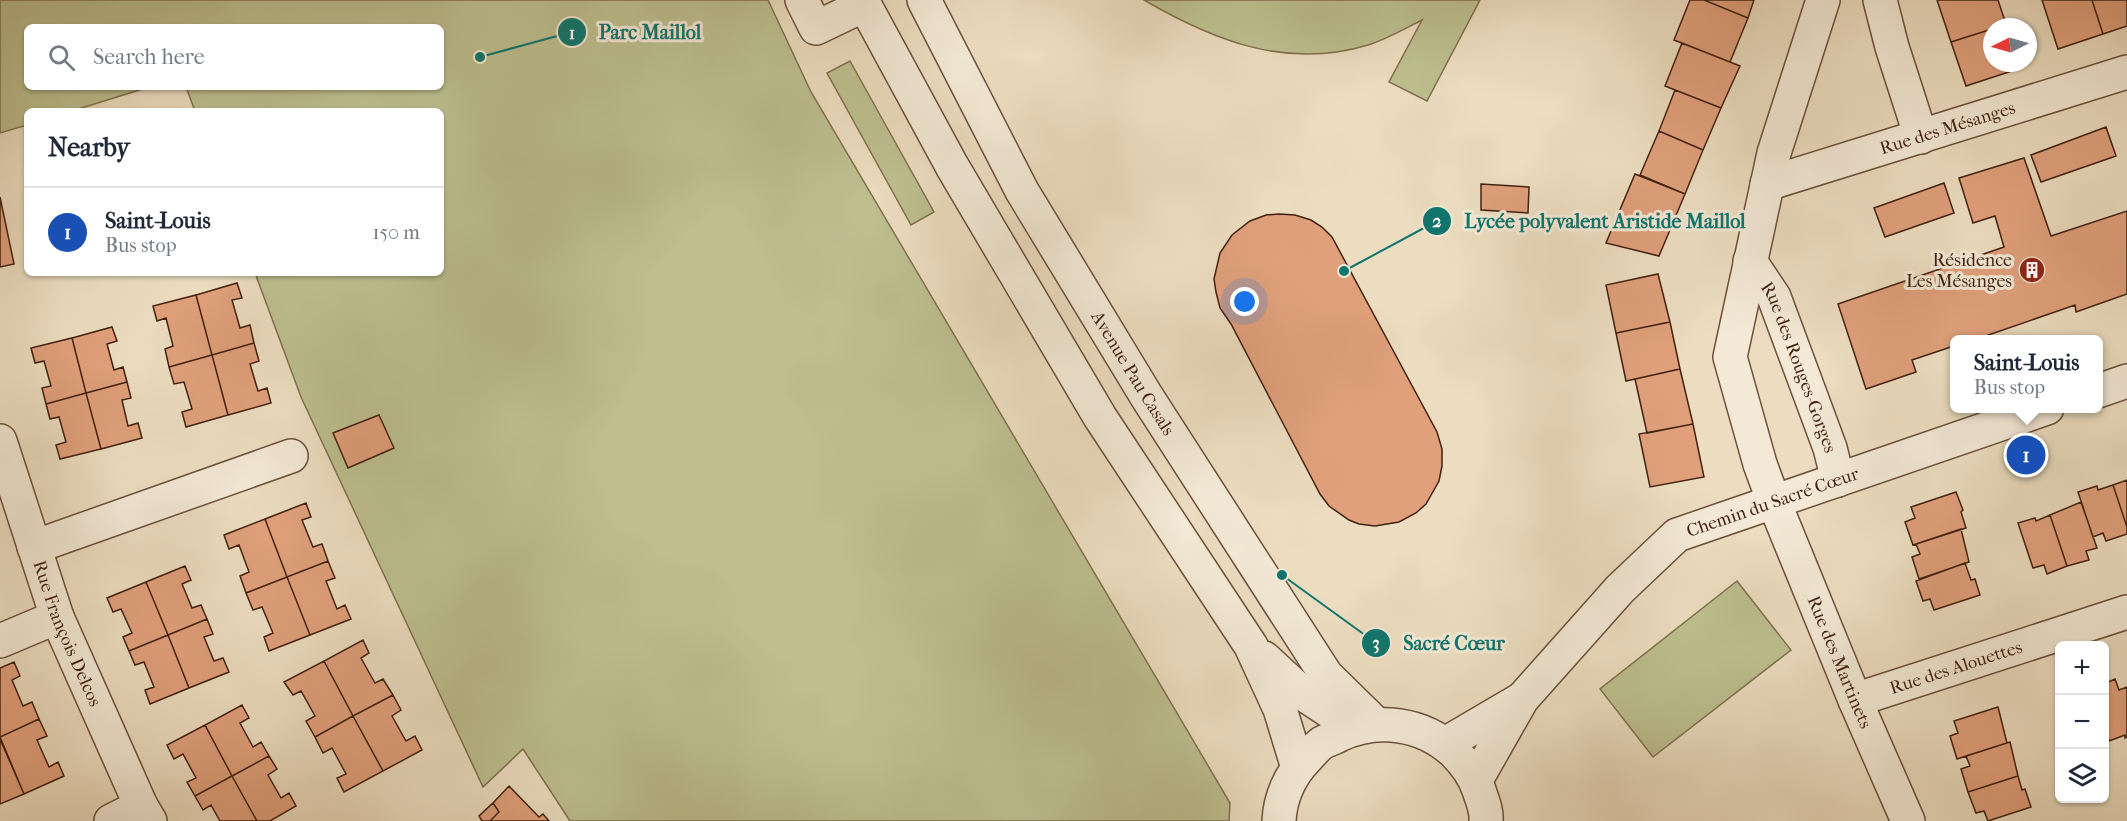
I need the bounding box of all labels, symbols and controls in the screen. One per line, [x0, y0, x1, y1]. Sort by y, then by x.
callout: Parc Maillol [557, 13, 714, 51]
north arrow [1983, 18, 2037, 72]
text: Parc Maillol [599, 21, 702, 44]
text: 1 [569, 23, 575, 44]
search box [24, 24, 444, 90]
icon: search [45, 41, 78, 74]
text: Search here [93, 44, 205, 70]
street label: Rue des Mésanges [1877, 97, 2018, 159]
text: Nearby [48, 132, 130, 163]
callout: Lycée polyvalent Aristide Maillol [1422, 202, 1758, 240]
text: Saint-Louis [105, 208, 211, 234]
text: Lycée polyvalent Aristide Maillol [1464, 210, 1746, 233]
text: 2 [1432, 211, 1442, 232]
text: 1 [64, 221, 71, 244]
text: 150 m [372, 221, 420, 244]
text: Bus stop [105, 234, 177, 257]
place label: Résidence Les Mésanges [1906, 250, 2012, 292]
building icon: Résidence Les Mésanges [2017, 255, 2047, 285]
street label: Rue des Rouges-Gorges [1756, 278, 1841, 455]
your location [1230, 287, 1259, 316]
street label: Avenue Pau Casals [1086, 306, 1180, 439]
popup [1950, 335, 2103, 413]
text: Saint-Louis [1974, 350, 2079, 376]
text: Bus stop [1974, 376, 2045, 399]
pin: 1 [2006, 432, 2046, 478]
street label: Chemin du Sacré Cœur [1684, 463, 1862, 541]
street label: Rue François Delcos [29, 558, 106, 710]
street label: Rue des Martinets [1803, 593, 1877, 732]
callout: Sacré Cœur [1361, 624, 1517, 662]
text: Sacré Cœur [1403, 632, 1505, 655]
text: 3 [1372, 633, 1380, 654]
street label: Rue des Alouettes [1887, 636, 2025, 699]
map controls [2055, 641, 2109, 803]
button: + [2055, 641, 2109, 695]
button: − [2055, 695, 2109, 749]
button: layers [2055, 749, 2109, 803]

